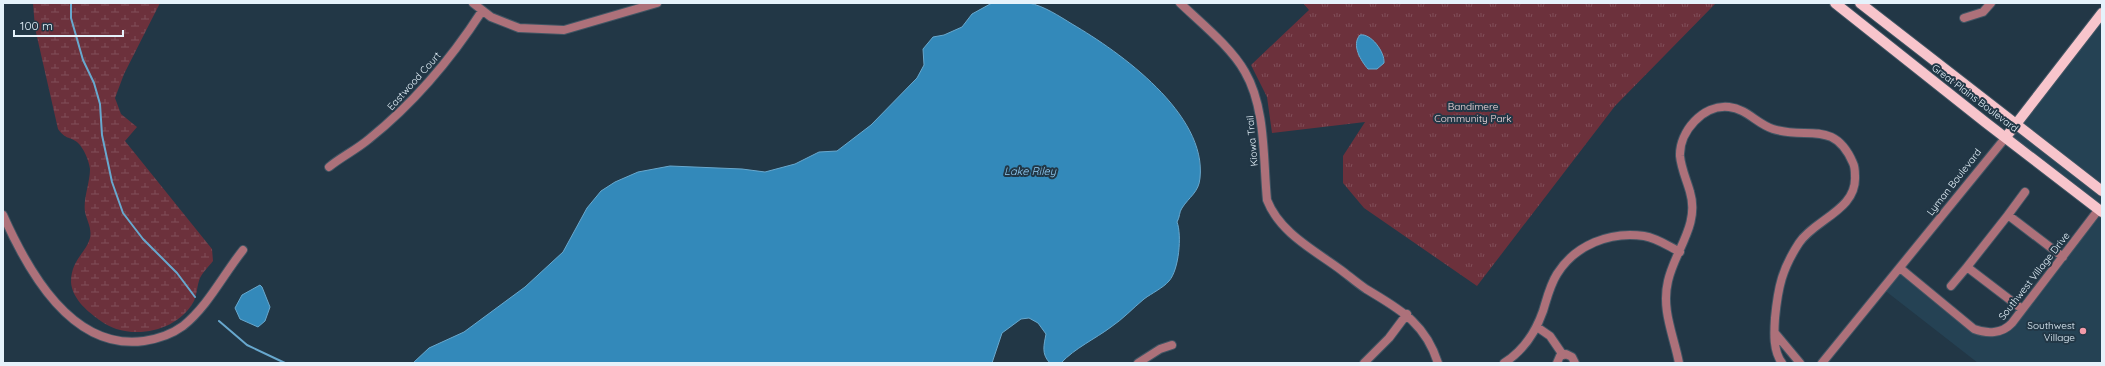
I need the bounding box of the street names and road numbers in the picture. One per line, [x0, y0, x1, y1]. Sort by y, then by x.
street label: Eastwood Court [384, 49, 444, 113]
street label: Great Plains Boulevard [1929, 61, 2021, 135]
street label: Kiowa Trail [1243, 115, 1261, 167]
street label: Lyman Boulevard [1924, 146, 1984, 218]
street label: Southwest Village Drive [1996, 229, 2073, 323]

